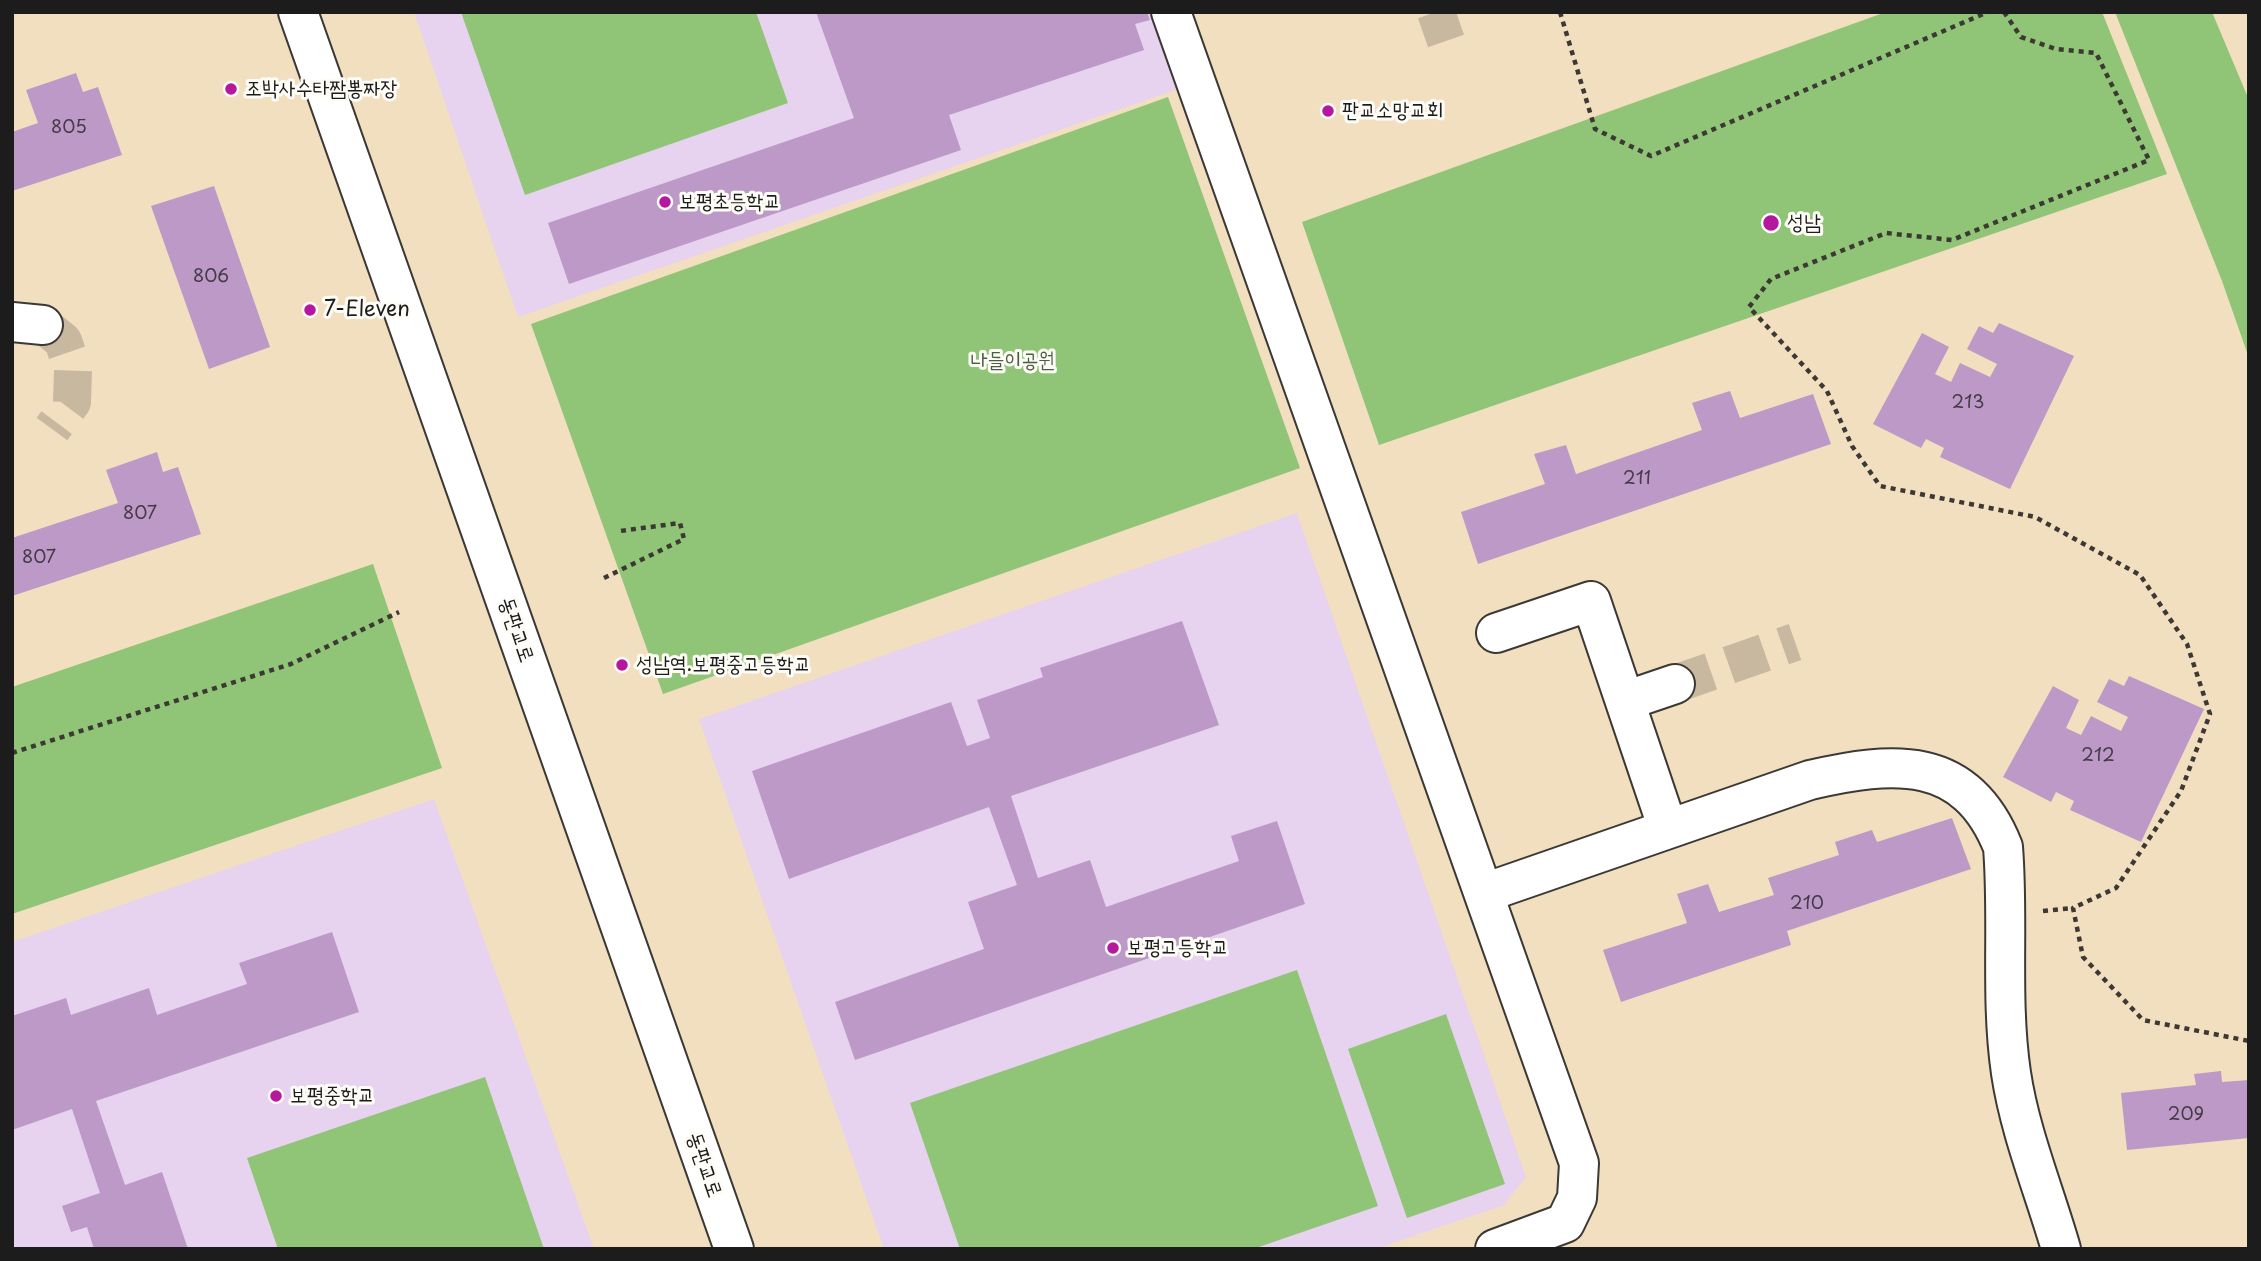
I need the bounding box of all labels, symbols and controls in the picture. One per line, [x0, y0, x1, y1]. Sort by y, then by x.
place label: 조박사수타짬뽕짜장 [245, 76, 397, 102]
marker: 조박사수타짬뽕짜장 [223, 81, 239, 97]
place label: 판교소망교회 [1342, 98, 1443, 124]
marker: 판교소망교회 [1320, 103, 1336, 119]
house number: 805 [51, 117, 87, 139]
place label: 보평초등학교 [679, 189, 780, 215]
marker: 보평초등학교 [657, 194, 673, 210]
place label: 성남 [1787, 210, 1821, 236]
marker: 성남 [1761, 213, 1781, 233]
house number: 806 [193, 266, 229, 288]
place label: 7-Eleven [324, 297, 410, 323]
marker: 7-Eleven [302, 302, 318, 318]
park label: 나들이공원 [971, 348, 1055, 374]
house number: 213 [1952, 392, 1984, 414]
house number: 211 [1623, 468, 1651, 490]
house number: 807 [123, 503, 157, 525]
house number: 807 [22, 547, 56, 569]
street label: 동판교로 [493, 594, 539, 666]
place label: 성남역.보평중고등학교 [636, 652, 811, 678]
marker: 성남역.보평중고등학교 [614, 657, 630, 673]
house number: 212 [2081, 745, 2115, 767]
house number: 210 [1790, 893, 1824, 915]
place label: 보평고등학교 [1127, 935, 1228, 961]
marker: 보평고등학교 [1105, 940, 1121, 956]
place label: 보평중학교 [290, 1083, 374, 1109]
marker: 보평중학교 [268, 1088, 284, 1104]
house number: 209 [2168, 1104, 2204, 1126]
street label: 동판교로 [681, 1129, 727, 1201]

